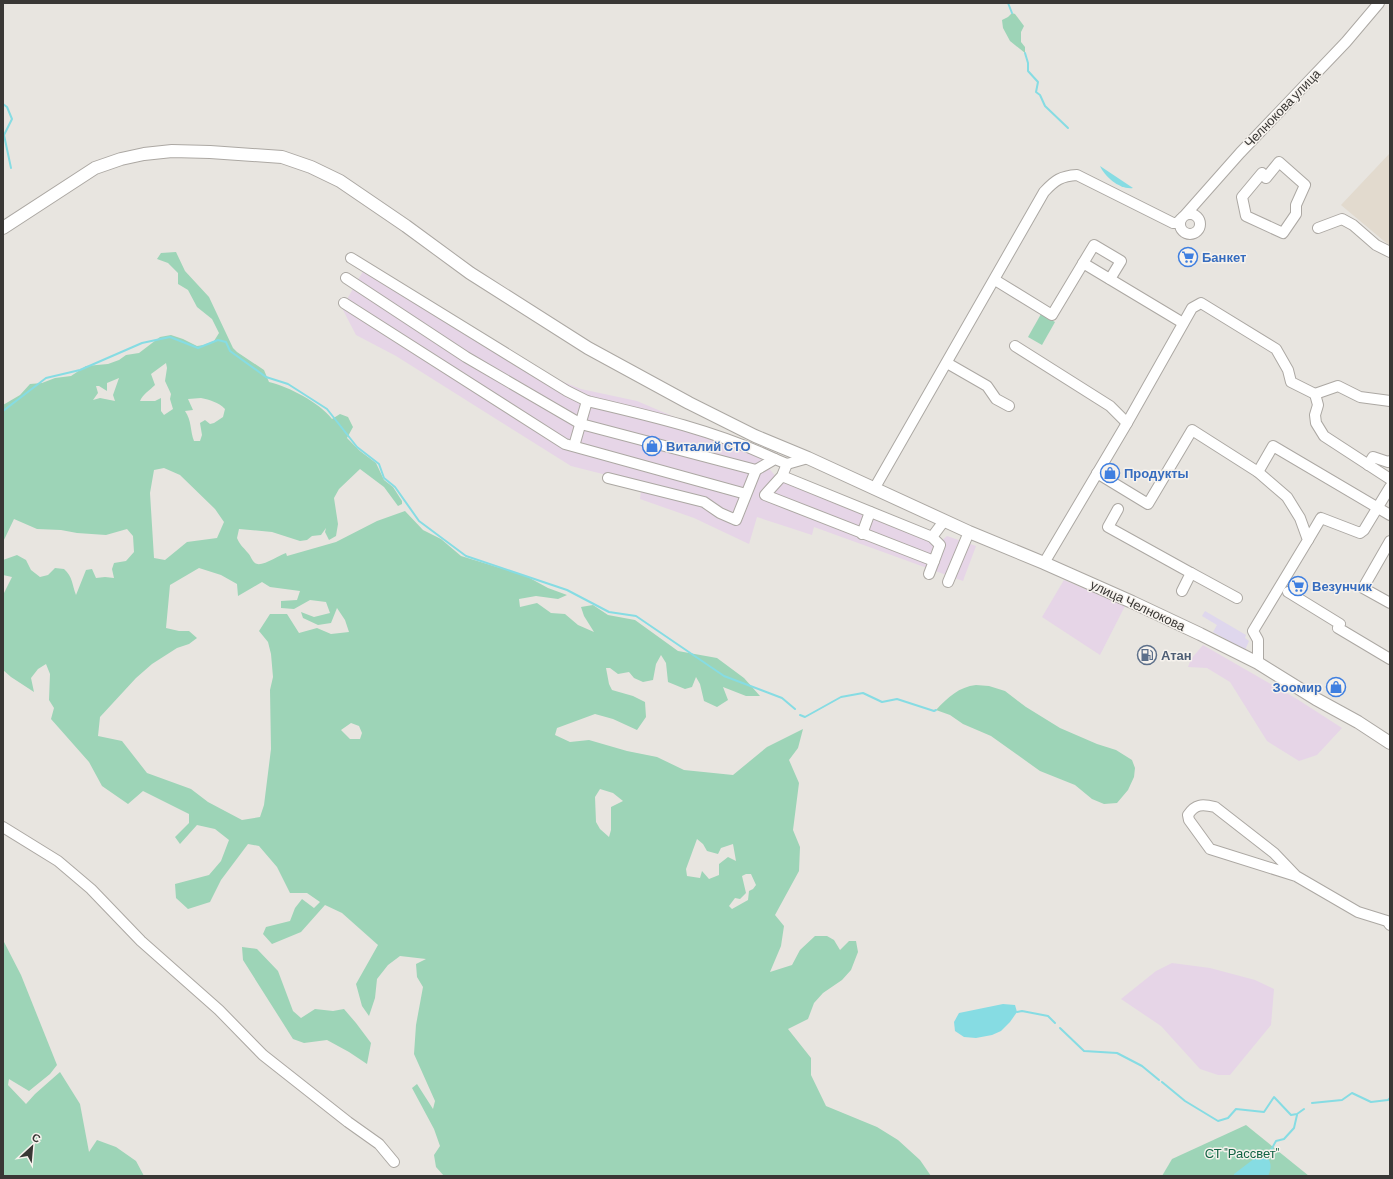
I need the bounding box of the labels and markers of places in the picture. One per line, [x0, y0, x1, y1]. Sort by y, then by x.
supermarket icon: Банкет [1177, 246, 1199, 268]
place label: Банкет [1202, 249, 1246, 265]
shop icon: Виталий СТО [641, 435, 663, 457]
place label: Виталий СТО [666, 438, 751, 454]
shop icon: Продукты [1099, 462, 1121, 484]
place label: Продукты [1124, 465, 1189, 481]
supermarket icon: Везунчик [1287, 575, 1309, 597]
place label: Везунчик [1312, 578, 1372, 594]
fuel station icon: Атан [1136, 644, 1158, 666]
place label: Атан [1161, 647, 1192, 663]
shop icon: Зоомир [1325, 676, 1347, 698]
place label: Зоомир [1273, 679, 1322, 695]

